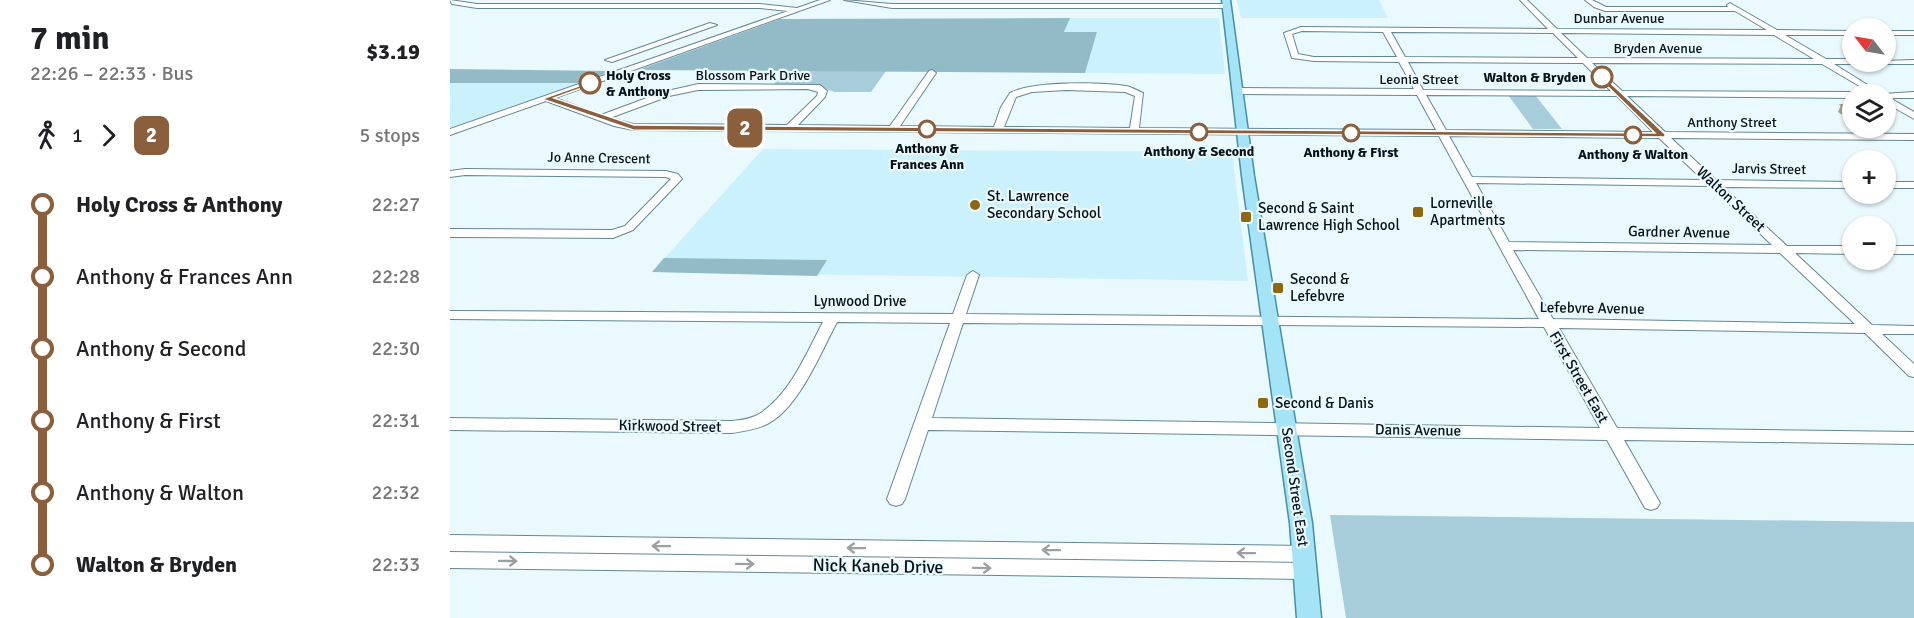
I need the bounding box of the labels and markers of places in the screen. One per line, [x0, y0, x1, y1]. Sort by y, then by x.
marker: Walton & Bryden [1591, 66, 1613, 88]
place label: Holy Cross & Anthony [606, 67, 671, 100]
place label: Walton & Bryden [1483, 69, 1586, 86]
marker: Holy Cross & Anthony [579, 72, 601, 94]
marker: Anthony & Frances Ann [918, 120, 936, 138]
marker: Anthony & Second [1190, 123, 1208, 141]
marker: Anthony & First [1342, 124, 1360, 142]
marker: Anthony & Walton [1624, 126, 1642, 144]
place label: Anthony & Frances Ann [890, 140, 965, 173]
place label: Anthony & Second [1144, 143, 1255, 160]
place label: Anthony & First [1303, 144, 1399, 161]
place label: Anthony & Walton [1578, 146, 1688, 163]
place label: St. Lawrence Secondary School [987, 187, 1101, 222]
place label: Lorneville Apartments [1430, 194, 1506, 229]
marker: St. Lawrence Secondary School [968, 198, 982, 212]
place label: Second & Saint Lawrence High School [1258, 199, 1400, 234]
marker: Lorneville Apartments [1411, 205, 1425, 219]
marker: Second & Saint Lawrence High School [1239, 210, 1253, 224]
place label: Second & Lefebvre [1290, 270, 1350, 305]
marker: Second & Lefebvre [1271, 281, 1285, 295]
place label: Second & Danis [1275, 394, 1374, 412]
marker: Second & Danis [1256, 396, 1270, 410]

